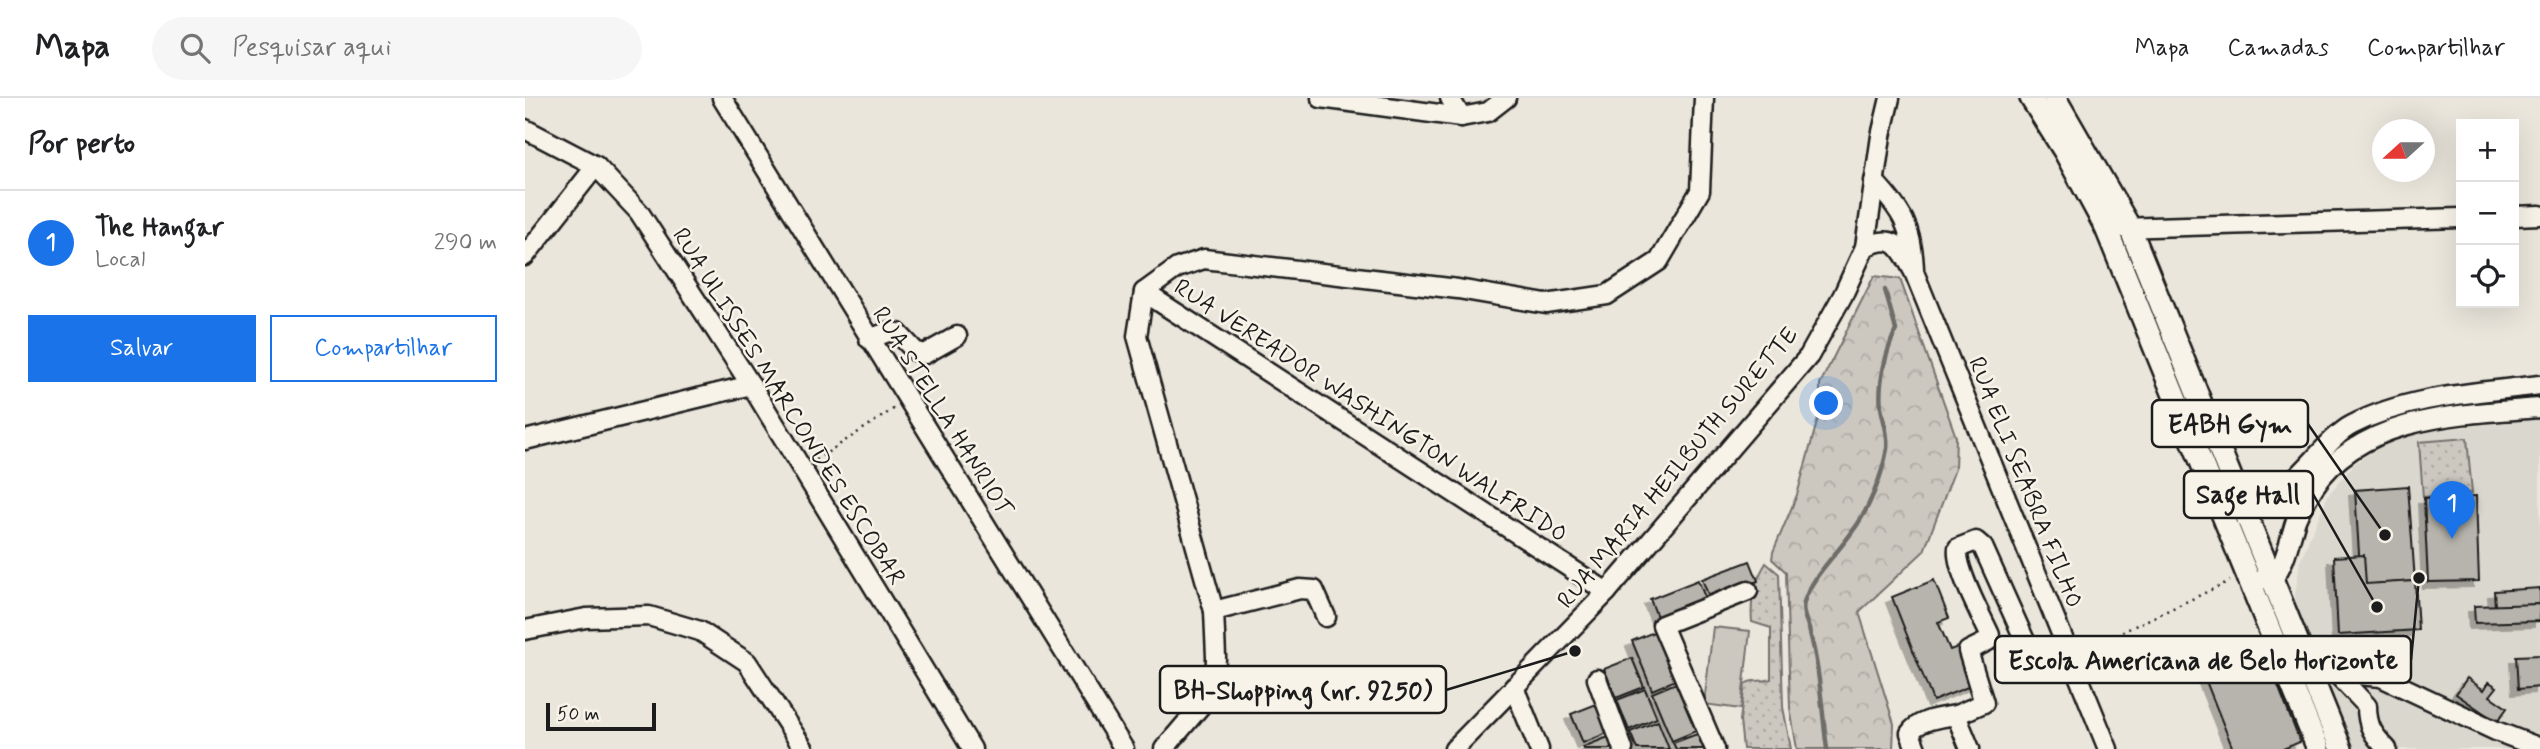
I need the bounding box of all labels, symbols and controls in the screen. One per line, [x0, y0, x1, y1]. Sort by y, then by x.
search box [152, 17, 642, 80]
text: Mapa [35, 26, 110, 70]
icon: search [176, 29, 214, 67]
text: Pesquisar aqui [232, 31, 391, 65]
text: Mapa [2135, 33, 2189, 64]
text: Camadas [2227, 33, 2329, 64]
text: Compartilhar [2367, 33, 2505, 64]
north arrow [2372, 119, 2435, 182]
map controls [2456, 119, 2519, 308]
button: + [2456, 119, 2519, 182]
text: Por perto [28, 124, 135, 163]
button: − [2456, 182, 2519, 245]
text: The Hangar [95, 211, 224, 245]
street label: RUA ULISSES MARCONDES ESCOBAR [664, 222, 911, 591]
text: 1 [46, 228, 56, 258]
text: 290 m [434, 228, 497, 258]
text: Local [95, 245, 145, 275]
button: locate [2456, 245, 2519, 308]
street label: RUA VEREADOR WASHINGTON WALFRIDO [1168, 272, 1573, 550]
street label: RUA STELLA HANRIOT [864, 301, 1019, 523]
button: Salvar [28, 315, 256, 382]
button: Compartilhar [270, 315, 497, 382]
street label: RUA MARIA HEILBUTH SURETTE [1551, 320, 1806, 615]
street label: RUA ELI SEABRA FILHO [1960, 353, 2089, 613]
your location [1809, 386, 1843, 420]
callout: EABH Gym [2152, 400, 2308, 447]
text: EABH Gym [2168, 409, 2292, 443]
callout: Sage Hall [2184, 471, 2313, 518]
text: Sage Hall [2196, 479, 2300, 516]
pin: 1 [2429, 481, 2475, 539]
callout: Escola Americana de Belo Horizonte [1995, 636, 2411, 683]
text: Escola Americana de Belo Horizonte [2008, 645, 2398, 679]
callout: BH-Shopping (nr. 9250) [1160, 666, 1446, 713]
text: BH-Shopping (nr. 9250) [1174, 675, 1433, 710]
scale bar [546, 700, 656, 732]
text: 50 m [557, 702, 600, 727]

